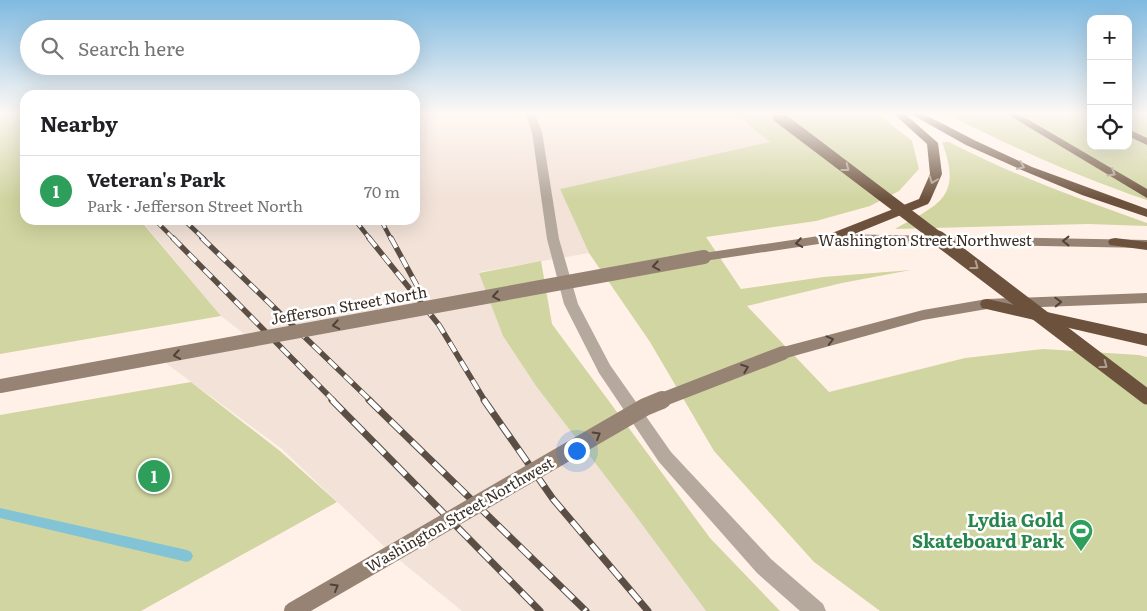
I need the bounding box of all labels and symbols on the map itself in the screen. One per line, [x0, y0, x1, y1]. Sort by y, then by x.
one-way arrow [1016, 160, 1025, 171]
one-way arrow [840, 162, 850, 171]
one-way arrow [1107, 167, 1116, 177]
one-way arrow [929, 175, 939, 184]
street label: Washington Street Northwest [818, 228, 1032, 251]
one-way arrow [1062, 236, 1070, 246]
one-way arrow [795, 237, 803, 248]
one-way arrow [652, 261, 660, 271]
one-way arrow [969, 261, 978, 269]
street label: Jefferson Street North [269, 279, 429, 330]
one-way arrow [492, 290, 501, 300]
one-way arrow [1054, 296, 1062, 307]
one-way arrow [332, 320, 341, 330]
one-way arrow [825, 336, 834, 346]
one-way arrow [172, 349, 181, 359]
one-way arrow [1098, 359, 1108, 368]
one-way arrow [740, 364, 749, 374]
one-way arrow [592, 431, 601, 441]
your location [564, 438, 590, 464]
street label: Washington Street Northwest [361, 450, 557, 577]
pin: 1 [138, 457, 170, 495]
place label: Lydia Gold Skateboard Park [912, 506, 1065, 554]
sports icon: Lydia Gold Skateboard Park [1068, 518, 1094, 552]
one-way arrow [330, 583, 339, 593]

